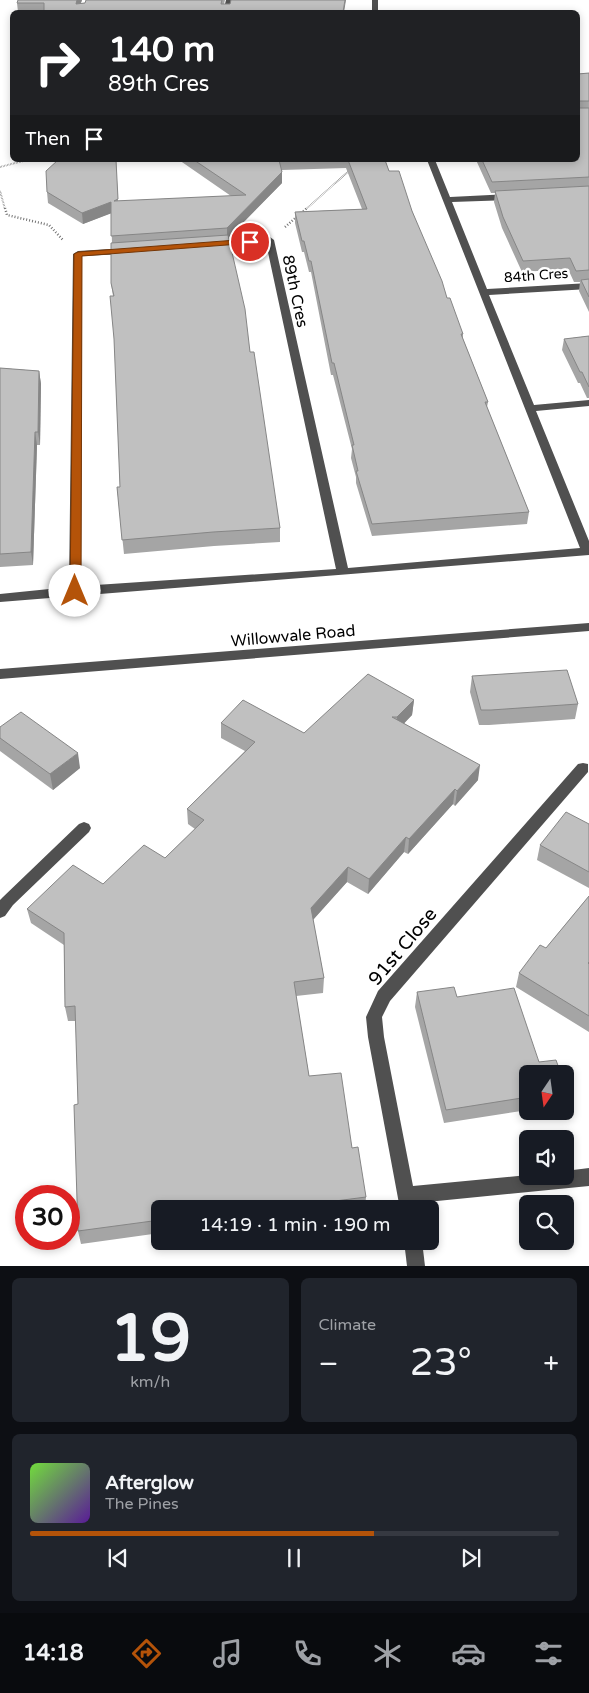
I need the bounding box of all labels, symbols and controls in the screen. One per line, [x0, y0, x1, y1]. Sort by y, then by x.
text: 140 m [108, 29, 215, 71]
icon: right [25, 30, 90, 95]
text: 89th Cres [108, 71, 209, 97]
icon: arrive [80, 125, 108, 153]
text: Then [25, 128, 70, 150]
pin [229, 221, 271, 263]
icon: arrive [236, 228, 264, 256]
street label: 89th Cres [278, 253, 312, 329]
street label: 84th Cres [503, 265, 569, 286]
position arrow [48, 564, 100, 616]
street label: Willowvale Road [230, 621, 356, 651]
street label: 91st Close [364, 903, 442, 990]
north arrow [519, 1065, 574, 1120]
map controls [519, 1065, 574, 1250]
button: sound [519, 1130, 574, 1185]
speed limit sign: 30 [15, 1185, 80, 1250]
button: search [519, 1195, 574, 1250]
text: 14:19 · 1 min · 190 m [199, 1214, 391, 1236]
text: 19 [109, 1300, 191, 1379]
text: Climate [319, 1315, 376, 1335]
text: 23° [410, 1340, 472, 1386]
text: − [319, 1347, 338, 1381]
text: + [543, 1347, 559, 1381]
text: km/h [130, 1372, 170, 1392]
text: Afterglow [105, 1472, 194, 1494]
text: The Pines [105, 1494, 179, 1514]
icon: previous [104, 1544, 132, 1572]
icon: pause [280, 1544, 308, 1572]
icon: next [457, 1544, 485, 1572]
icon: directions [129, 1636, 164, 1671]
icon: music [210, 1636, 245, 1671]
icon: phone [290, 1636, 325, 1671]
icon: climate [370, 1636, 405, 1671]
icon: car [451, 1636, 486, 1671]
icon: filters [531, 1636, 566, 1671]
text: 14:18 [23, 1640, 84, 1666]

